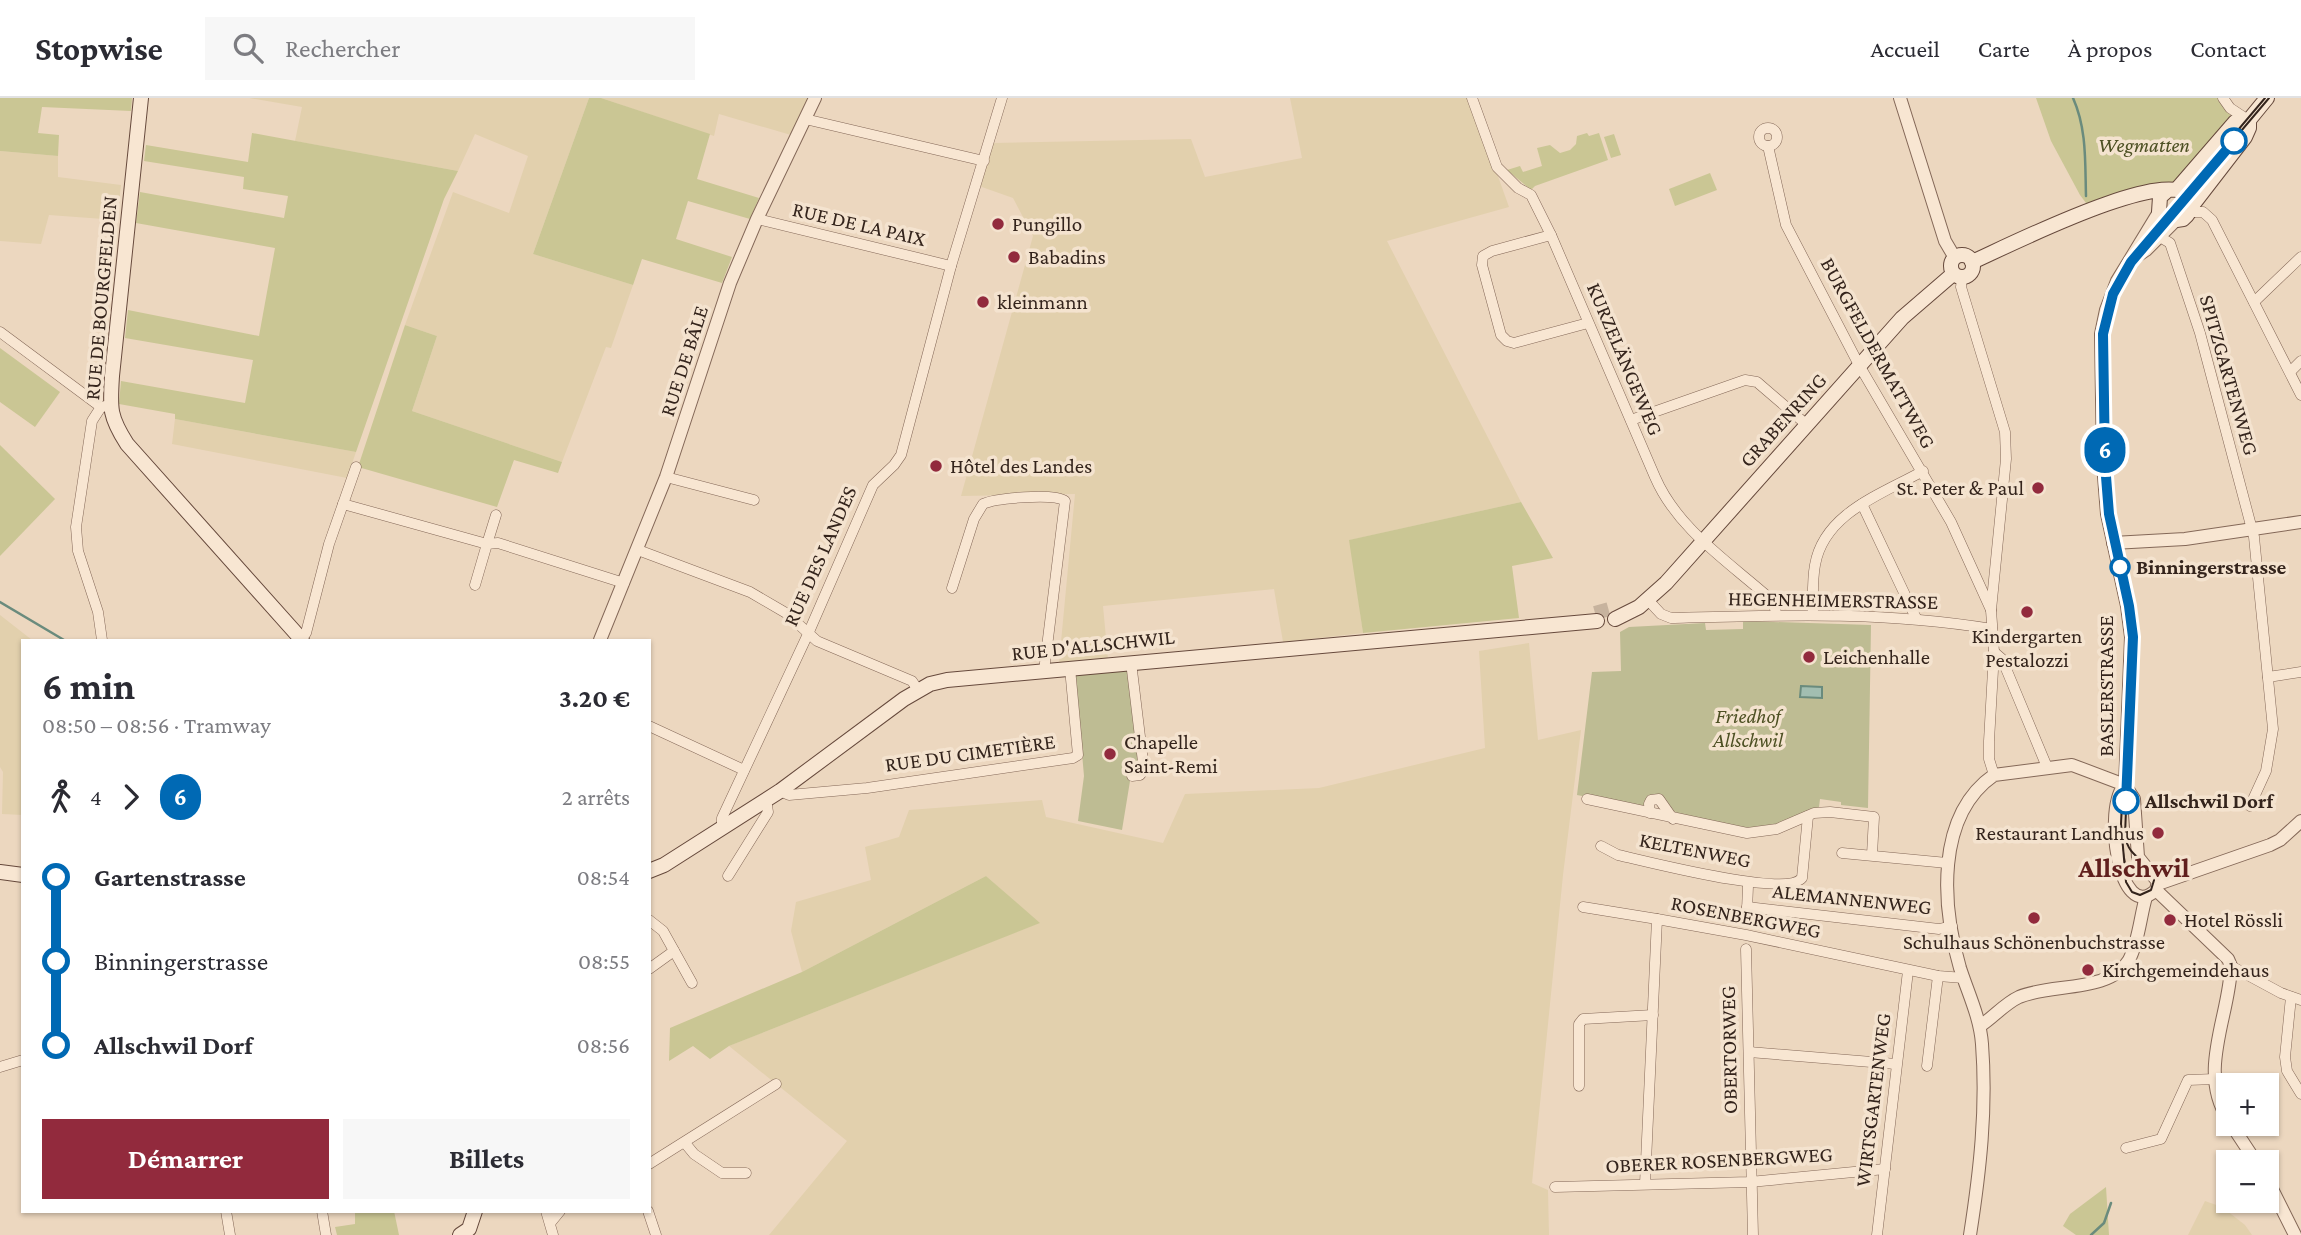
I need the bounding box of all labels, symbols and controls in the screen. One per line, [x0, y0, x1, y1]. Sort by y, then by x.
search box [205, 17, 695, 80]
icon: search [229, 29, 267, 67]
text: Stopwise [35, 30, 163, 67]
text: Rechercher [285, 34, 401, 63]
text: Accueil [1870, 35, 1940, 62]
text: Carte [1978, 35, 2030, 62]
text: À propos [2068, 35, 2152, 62]
text: Contact [2190, 35, 2266, 62]
unlabelled marker [2221, 128, 2247, 154]
park label: Wegmatten [2098, 133, 2190, 157]
street label: RUE DE BOURGFELDEN [80, 195, 122, 401]
street label: RUE DE LA PAIX [790, 197, 928, 251]
place label: Pungillo [1012, 212, 1082, 236]
marker: Pungillo [990, 216, 1006, 232]
place label: Babadins [1028, 245, 1106, 269]
marker: Babadins [1006, 249, 1022, 265]
street label: BURGFELDERMATTWEG [1816, 253, 1940, 453]
street label: KURZELÄNGEWEG [1582, 279, 1668, 439]
place label: kleinmann [997, 290, 1088, 314]
street label: SPITZGARTENWEG [2195, 292, 2263, 458]
marker: kleinmann [975, 294, 991, 310]
street label: RUE DE BÂLE [655, 303, 713, 419]
street label: GRABENRING [1735, 368, 1831, 472]
line badge: 6 [2082, 427, 2128, 473]
text: 6 [2098, 436, 2112, 463]
place label: Hôtel des Landes [950, 454, 1092, 478]
marker: Hôtel des Landes [928, 458, 944, 474]
place label: St. Peter & Paul [1897, 476, 2024, 500]
marker: St. Peter & Paul [2030, 480, 2046, 496]
street label: RUE DES LANDES [778, 482, 862, 630]
place label: Binningerstrasse [2136, 555, 2287, 579]
marker: Binningerstrasse [2110, 557, 2130, 577]
street label: HEGENHEIMERSTRASSE [1728, 586, 1938, 614]
marker: Kindergarten Pestalozzi [2019, 604, 2035, 620]
street label: BASLERSTRASSE [2094, 615, 2118, 757]
street label: RUE D'ALLSCHWIL [1010, 624, 1176, 665]
place label: Kindergarten Pestalozzi [1972, 624, 2082, 672]
place label: Leichenhalle [1823, 645, 1930, 669]
marker: Leichenhalle [1801, 649, 1817, 665]
text: 6 min [42, 665, 135, 707]
text: 3.20 € [559, 684, 630, 713]
park label: Friedhof Allschwil [1712, 704, 1784, 752]
text: 08:50 – 08:56 · Tramway [42, 712, 271, 738]
street label: RUE DU CIMETIÈRE [883, 729, 1057, 777]
place label: Chapelle Saint-Remi [1124, 730, 1218, 778]
marker: Chapelle Saint-Remi [1102, 746, 1118, 762]
icon: walk [42, 778, 80, 816]
icon: forward [112, 778, 150, 816]
text: 6 [174, 783, 187, 810]
text: 4 [90, 784, 102, 810]
text: 2 arrêts [562, 784, 630, 810]
marker: Allschwil Dorf [2113, 788, 2139, 814]
place label: Allschwil Dorf [2144, 789, 2274, 813]
place label: Restaurant Landhus [1975, 821, 2144, 845]
marker: Restaurant Landhus [2150, 825, 2166, 841]
street label: KELTENWEG [1637, 827, 1753, 873]
district label: Allschwil [2077, 852, 2190, 883]
text: Gartenstrasse [94, 863, 246, 892]
text: 08:54 [577, 864, 630, 890]
street label: ALEMANNENWEG [1771, 879, 1933, 919]
street label: ROSENBERGWEG [1669, 891, 1823, 943]
place label: Hotel Rössli [2184, 908, 2283, 932]
marker: Schulhaus Schönenbuchstrasse [2026, 910, 2042, 926]
marker: Hotel Rössli [2162, 912, 2178, 928]
place label: Schulhaus Schönenbuchstrasse [1903, 930, 2165, 954]
text: Binningerstrasse [94, 947, 268, 976]
text: 08:55 [578, 948, 630, 974]
place label: Kirchgemeindehaus [2102, 958, 2269, 982]
marker: Kirchgemeindehaus [2080, 962, 2096, 978]
street label: OBERTORWEG [1716, 986, 1742, 1114]
street label: WIRTSGARTENWEG [1850, 1012, 1896, 1188]
text: Allschwil Dorf [94, 1031, 253, 1060]
text: 08:56 [577, 1032, 630, 1058]
map controls [2216, 1073, 2279, 1213]
button: + [2216, 1073, 2279, 1136]
button: Démarrer [42, 1119, 329, 1199]
button: Billets [343, 1119, 630, 1199]
street label: OBERER ROSENBERGWEG [1605, 1142, 1833, 1178]
button: − [2216, 1150, 2279, 1213]

